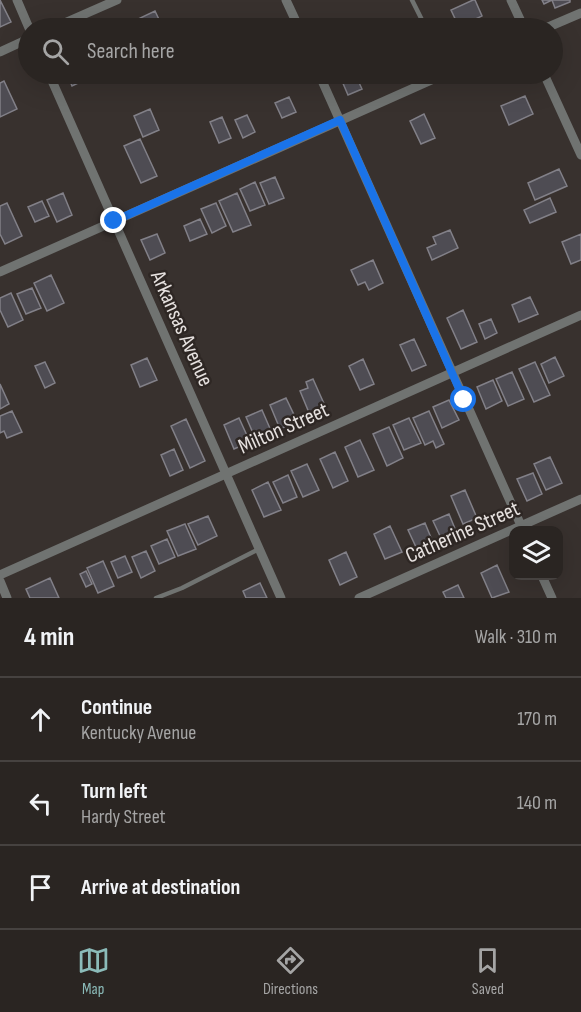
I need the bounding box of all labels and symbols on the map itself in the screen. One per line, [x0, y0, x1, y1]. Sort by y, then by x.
route end [100, 207, 126, 233]
street label: Arkansas Avenue [144, 266, 219, 391]
route start [450, 386, 476, 412]
street label: Milton Street [234, 396, 333, 460]
street label: Catherine Street [401, 495, 524, 570]

